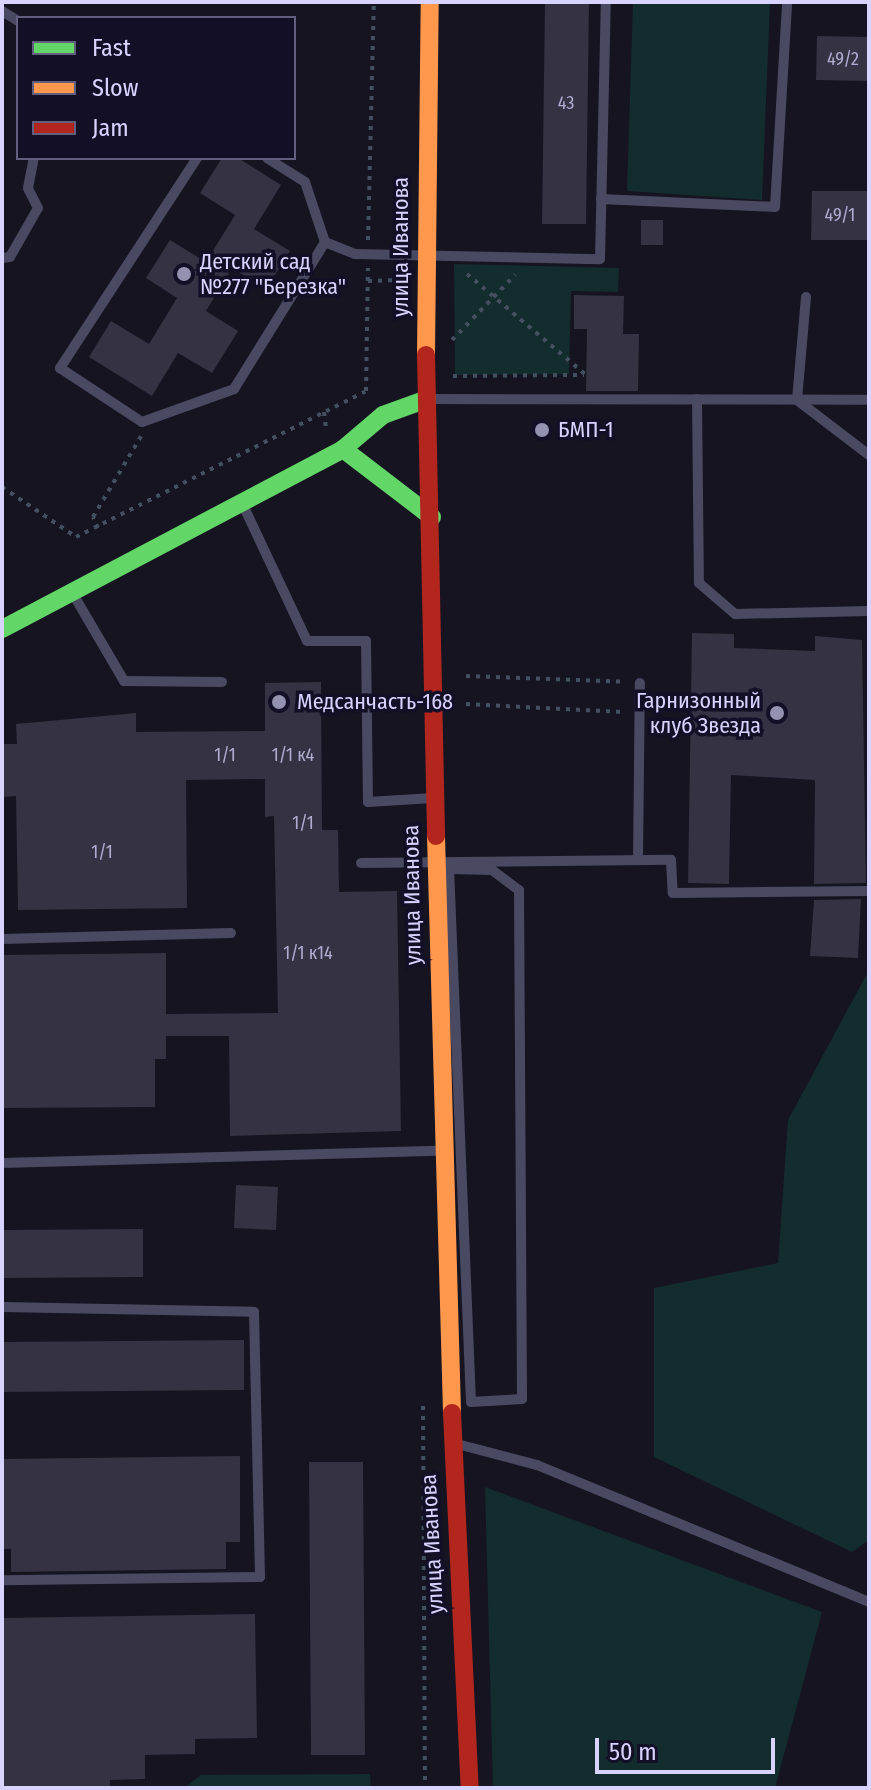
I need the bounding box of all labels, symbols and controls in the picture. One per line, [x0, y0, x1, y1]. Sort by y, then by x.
legend [16, 16, 296, 160]
text: Fast [92, 34, 131, 62]
house number: 49/2 [827, 48, 859, 70]
text: Slow [92, 74, 138, 102]
house number: 43 [558, 92, 574, 114]
text: Jam [92, 114, 129, 142]
street label: улица Иванова [388, 177, 414, 317]
house number: 49/1 [825, 204, 855, 226]
place label: Детский сад №277 "Березка" [200, 248, 346, 300]
marker: Детский сад №277 "Березка" [175, 265, 193, 283]
place label: БМП-1 [558, 417, 614, 443]
marker: БМП-1 [533, 421, 551, 439]
place label: Гарнизонный клуб Звезда [636, 687, 761, 738]
place label: Медсанчасть-168 [297, 689, 453, 715]
marker: Медсанчасть-168 [268, 691, 290, 713]
marker: Гарнизонный клуб Звезда [768, 704, 786, 722]
house number: 1/1 [214, 744, 236, 766]
house number: 1/1 к4 [272, 744, 314, 766]
house number: 1/1 [292, 812, 314, 834]
street label: улица Иванова [398, 825, 426, 965]
house number: 1/1 [91, 841, 113, 863]
house number: 1/1 к14 [283, 942, 333, 964]
street label: улица Иванова [415, 1473, 449, 1615]
scale bar [599, 1722, 779, 1772]
text: 50 m [609, 1738, 657, 1766]

